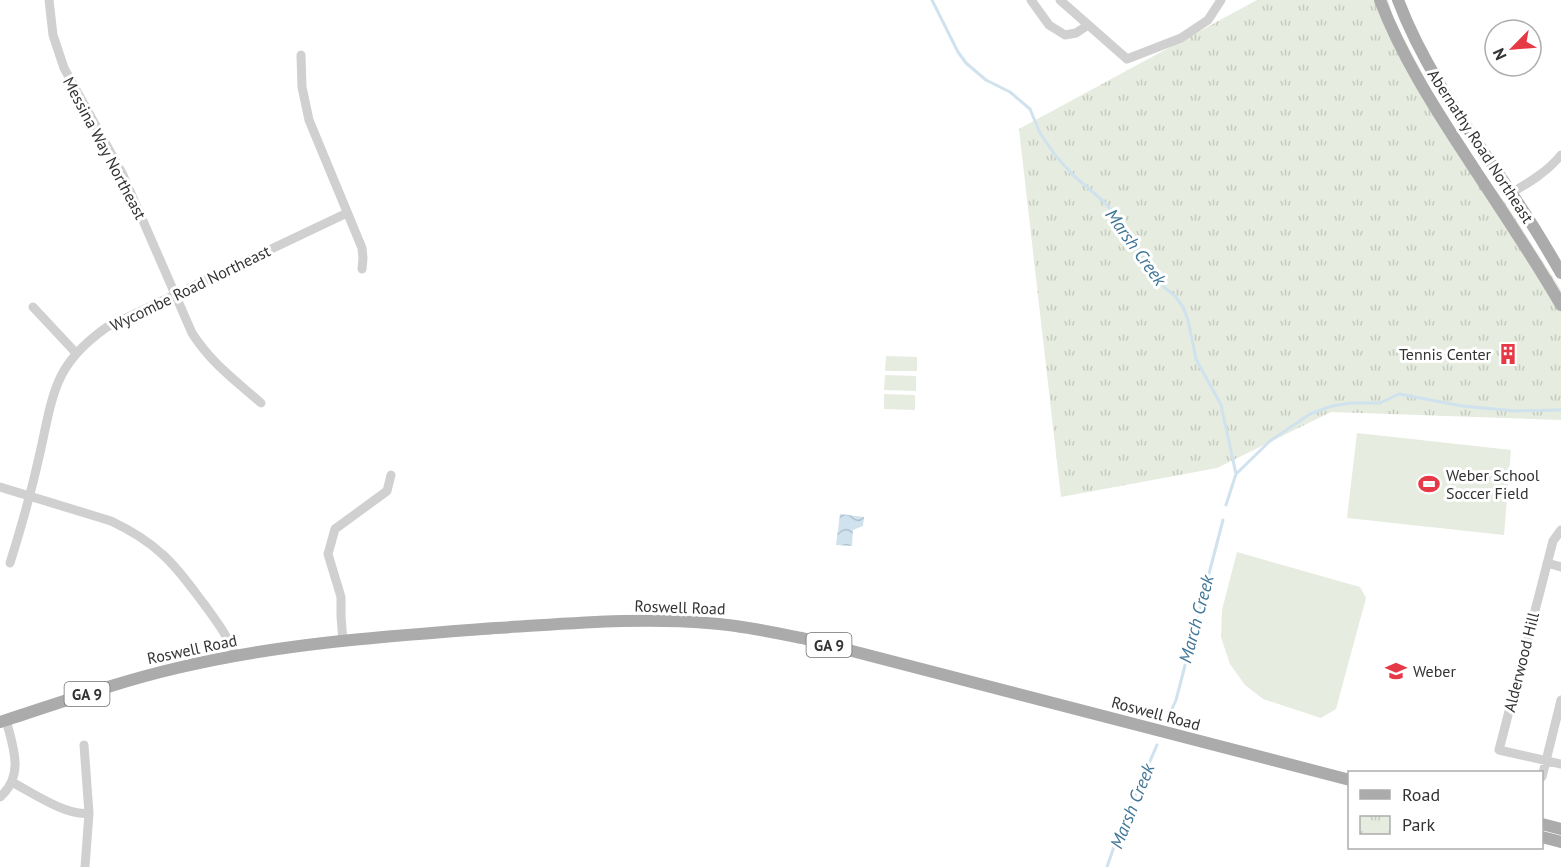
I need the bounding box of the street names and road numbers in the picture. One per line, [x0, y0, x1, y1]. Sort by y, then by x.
street label: Abernathy Road Northeast [1424, 65, 1539, 227]
street label: Messina Way Northeast [59, 73, 151, 223]
street label: Wycombe Road Northeast [107, 240, 274, 335]
street label: Roswell Road [634, 595, 726, 619]
street label: Alderwood Hill [1499, 610, 1543, 714]
street label: Roswell Road [145, 630, 239, 668]
road number: GA 9 [806, 633, 852, 657]
road number: GA 9 [64, 682, 110, 706]
street label: Roswell Road [1109, 692, 1203, 734]

